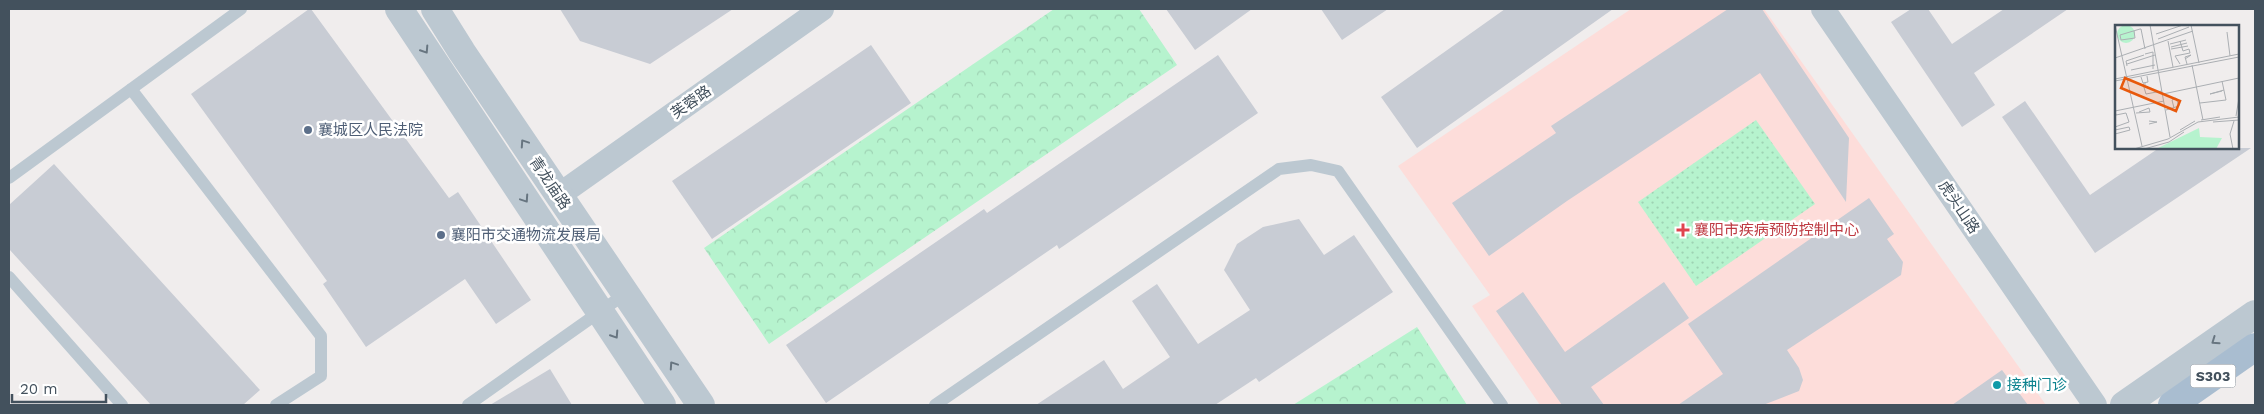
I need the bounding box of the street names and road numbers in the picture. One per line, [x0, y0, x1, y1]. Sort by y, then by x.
street label: 芙蓉路 [667, 82, 715, 122]
street label: 青龙庙路 [526, 153, 574, 213]
street label: 虎头山路 [1935, 177, 1983, 237]
road number: S303 [2190, 364, 2236, 388]

